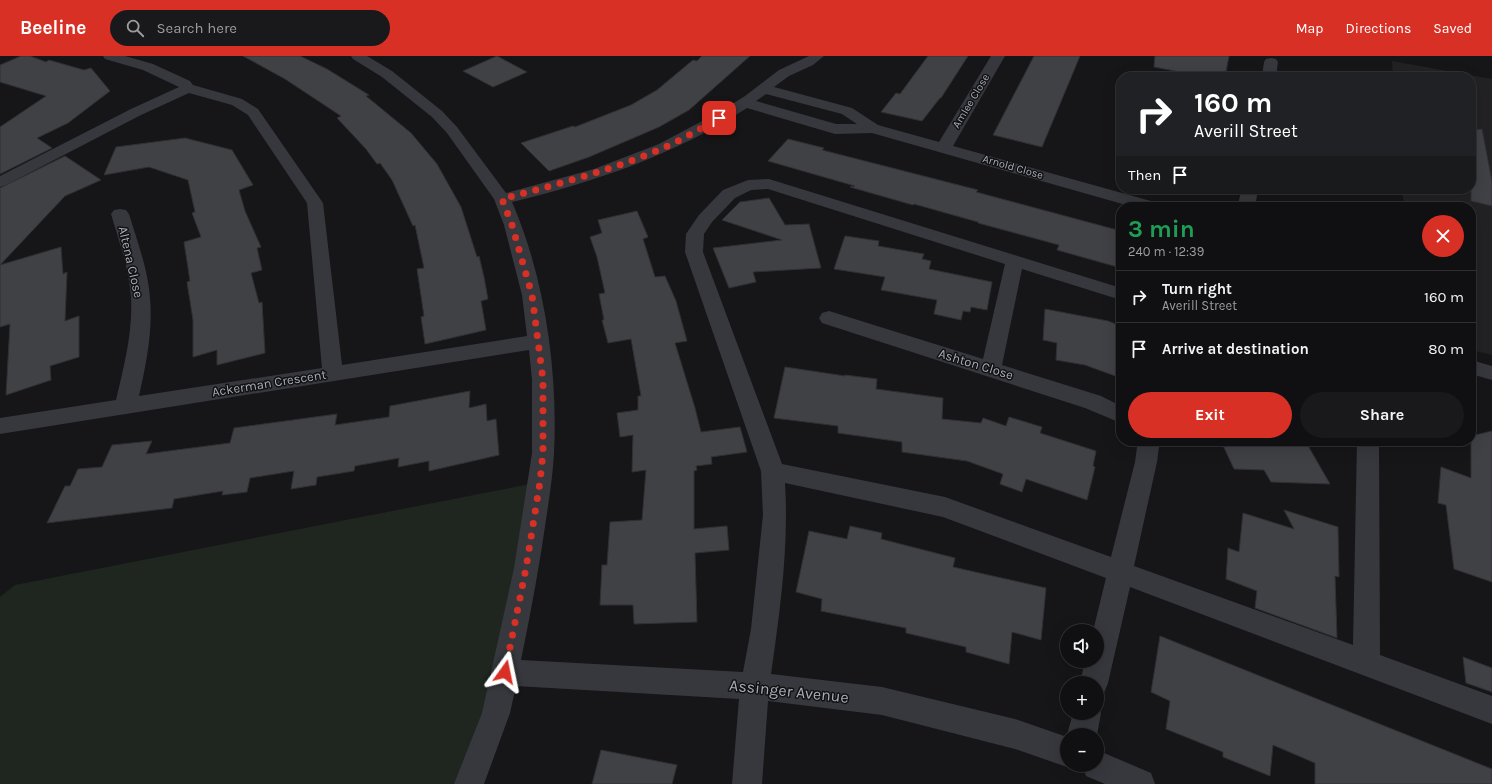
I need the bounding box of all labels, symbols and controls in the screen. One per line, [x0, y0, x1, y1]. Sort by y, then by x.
search box [110, 10, 390, 46]
text: Beeline [20, 17, 86, 39]
icon: search [124, 17, 146, 39]
text: Search here [156, 19, 237, 37]
text: Map [1296, 20, 1324, 37]
text: Directions [1346, 20, 1411, 37]
text: Saved [1433, 20, 1472, 37]
street label: Amlee Close [950, 71, 992, 130]
text: 160 m [1194, 86, 1272, 119]
icon: right [1128, 88, 1180, 140]
pin [702, 101, 736, 135]
icon: arrive [708, 107, 730, 129]
text: Averill Street [1194, 120, 1298, 142]
street label: Arnold Close [981, 152, 1045, 182]
icon: arrive [1169, 164, 1191, 186]
text: Then [1128, 166, 1161, 184]
text: 3 min [1128, 215, 1195, 243]
button: close [1422, 215, 1464, 257]
street label: Altena Close [115, 225, 147, 300]
text: 240 m · 12:39 [1128, 244, 1204, 259]
text: Turn right [1162, 280, 1232, 298]
icon: right [1128, 286, 1150, 308]
text: 160 m [1424, 288, 1464, 306]
text: Averill Street [1162, 298, 1237, 313]
icon: arrive [1128, 338, 1150, 360]
text: Arrive at destination [1162, 340, 1309, 358]
text: 80 m [1428, 340, 1464, 358]
street label: Ashton Close [937, 346, 1015, 383]
street label: Ackerman Crescent [211, 367, 327, 399]
button: Exit [1128, 392, 1292, 438]
button: Share [1300, 392, 1464, 438]
map controls [1060, 624, 1104, 772]
button: sound [1060, 624, 1104, 668]
position arrow [484, 651, 526, 693]
street label: Assinger Avenue [728, 675, 850, 707]
button: + [1060, 676, 1104, 720]
button: − [1060, 728, 1104, 772]

